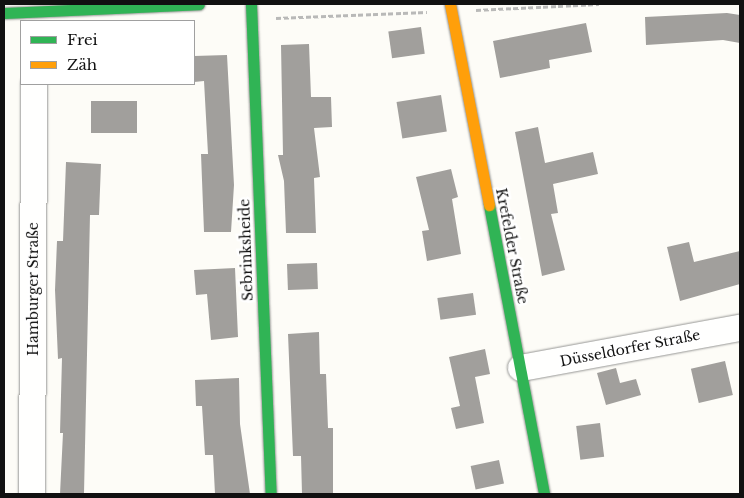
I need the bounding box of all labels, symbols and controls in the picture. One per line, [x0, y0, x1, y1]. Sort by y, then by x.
legend [20, 20, 195, 85]
text: Frei [67, 30, 98, 49]
text: Zäh [67, 55, 97, 74]
street label: Krefelder Straße [492, 186, 532, 306]
street label: Sebrinksheide [236, 199, 256, 301]
street label: Hamburger Straße [25, 222, 41, 356]
street label: Düsseldorfer Straße [558, 326, 702, 370]

